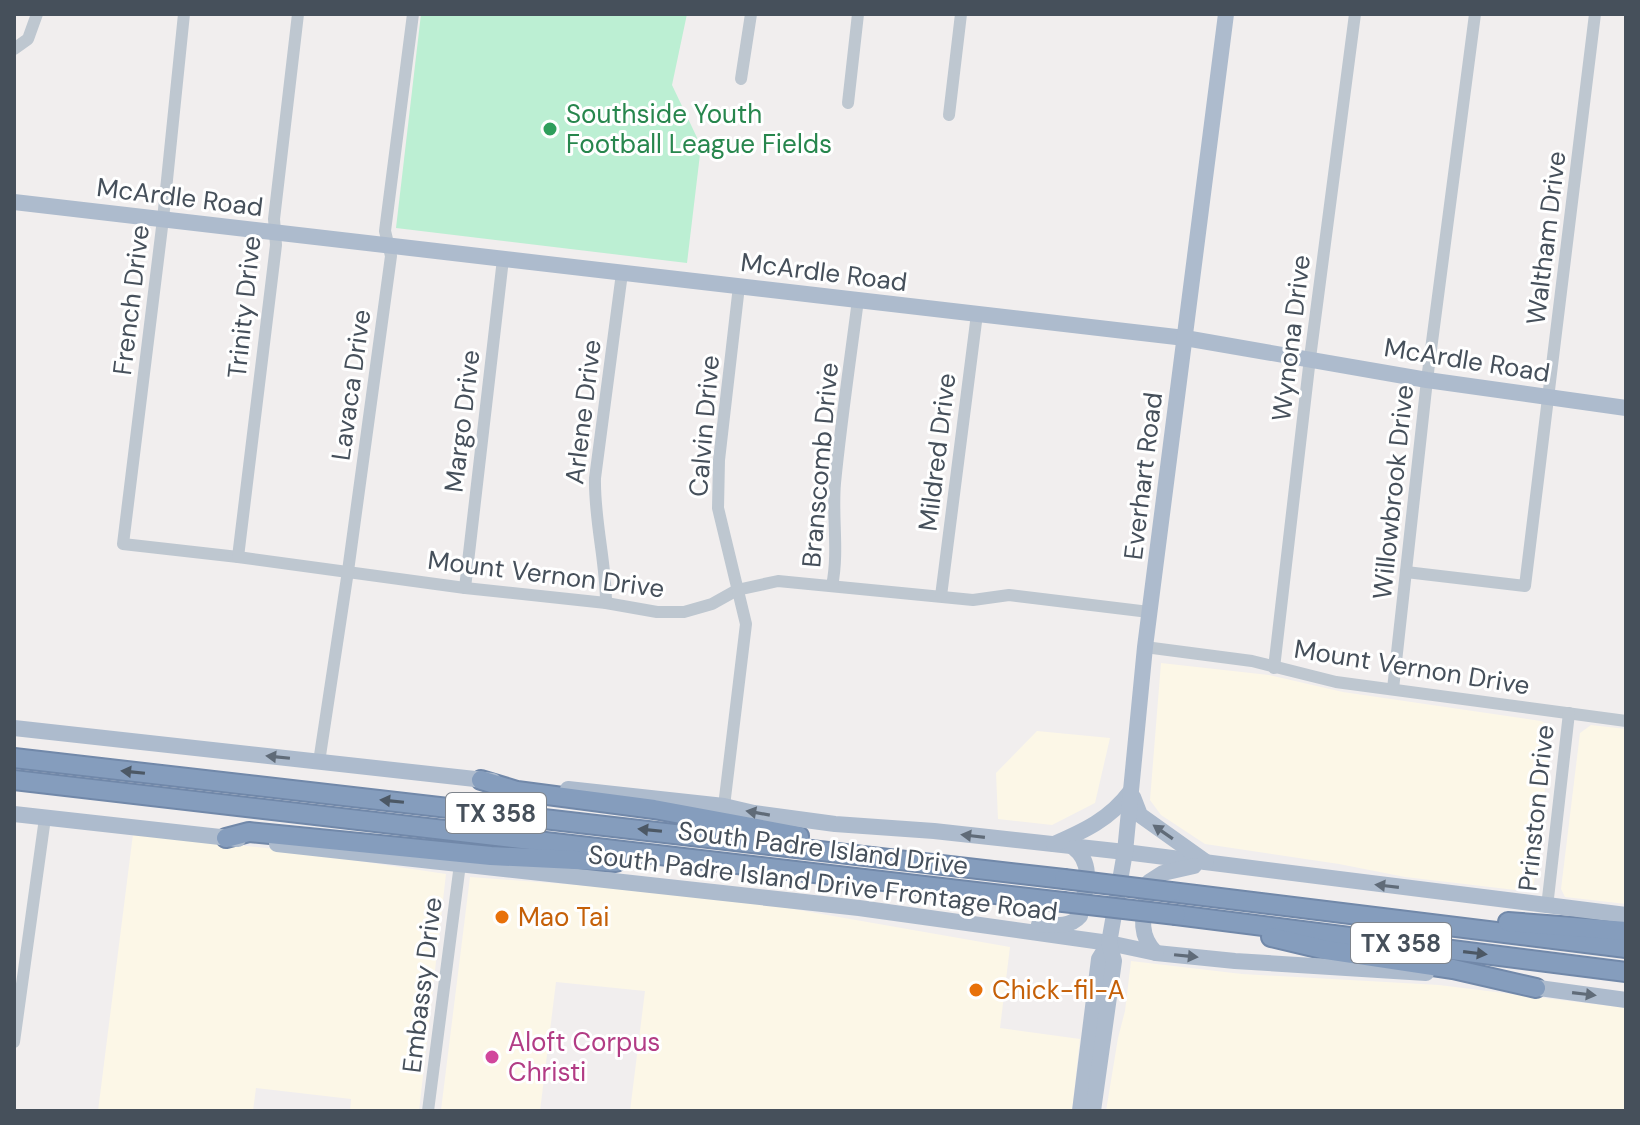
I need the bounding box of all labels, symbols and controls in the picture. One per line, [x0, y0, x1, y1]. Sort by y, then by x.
place label: Southside Youth Football League Fields [566, 97, 832, 161]
marker: Southside Youth Football League Fields [541, 120, 559, 138]
street label: Waltham Drive [1518, 149, 1574, 327]
street label: McArdle Road [95, 170, 265, 224]
street label: French Drive [105, 223, 157, 377]
street label: Trinity Drive [220, 234, 268, 380]
street label: McArdle Road [739, 245, 909, 299]
street label: Wynona Drive [1264, 253, 1318, 423]
street label: Lavaca Drive [324, 307, 378, 463]
street label: McArdle Road [1382, 330, 1552, 390]
street label: Arlene Drive [557, 338, 609, 486]
street label: Margo Drive [436, 348, 488, 494]
street label: Calvin Drive [681, 354, 727, 498]
street label: Branscomb Drive [794, 361, 846, 569]
street label: Mildred Drive [910, 371, 964, 533]
street label: Willowbrook Drive [1365, 383, 1421, 601]
street label: Everhart Road [1116, 390, 1170, 562]
street label: Mount Vernon Drive [426, 543, 666, 605]
street label: Mount Vernon Drive [1292, 632, 1532, 702]
street label: Prinston Drive [1510, 723, 1562, 893]
one-way arrow [265, 751, 290, 764]
one-way arrow [120, 765, 145, 778]
road number: TX 358 [446, 793, 546, 833]
one-way arrow [379, 794, 404, 807]
one-way arrow [745, 807, 770, 819]
street label: South Padre Island Drive [676, 813, 970, 883]
one-way arrow [637, 824, 662, 837]
one-way arrow [1152, 825, 1173, 840]
one-way arrow [960, 829, 985, 842]
street label: South Padre Island Drive Frontage Road [586, 837, 1060, 929]
one-way arrow [1374, 879, 1399, 892]
street label: Embassy Drive [394, 895, 450, 1075]
place label: Mao Tai [518, 900, 609, 934]
marker: Mao Tai [493, 908, 511, 926]
road number: TX 358 [1351, 923, 1451, 963]
one-way arrow [1463, 946, 1488, 959]
one-way arrow [1174, 950, 1199, 963]
place label: Chick-fil-A [992, 973, 1125, 1007]
marker: Chick-fil-A [967, 981, 985, 999]
one-way arrow [1572, 988, 1597, 1001]
place label: Aloft Corpus Christi [508, 1025, 660, 1089]
marker: Aloft Corpus Christi [483, 1048, 501, 1066]

